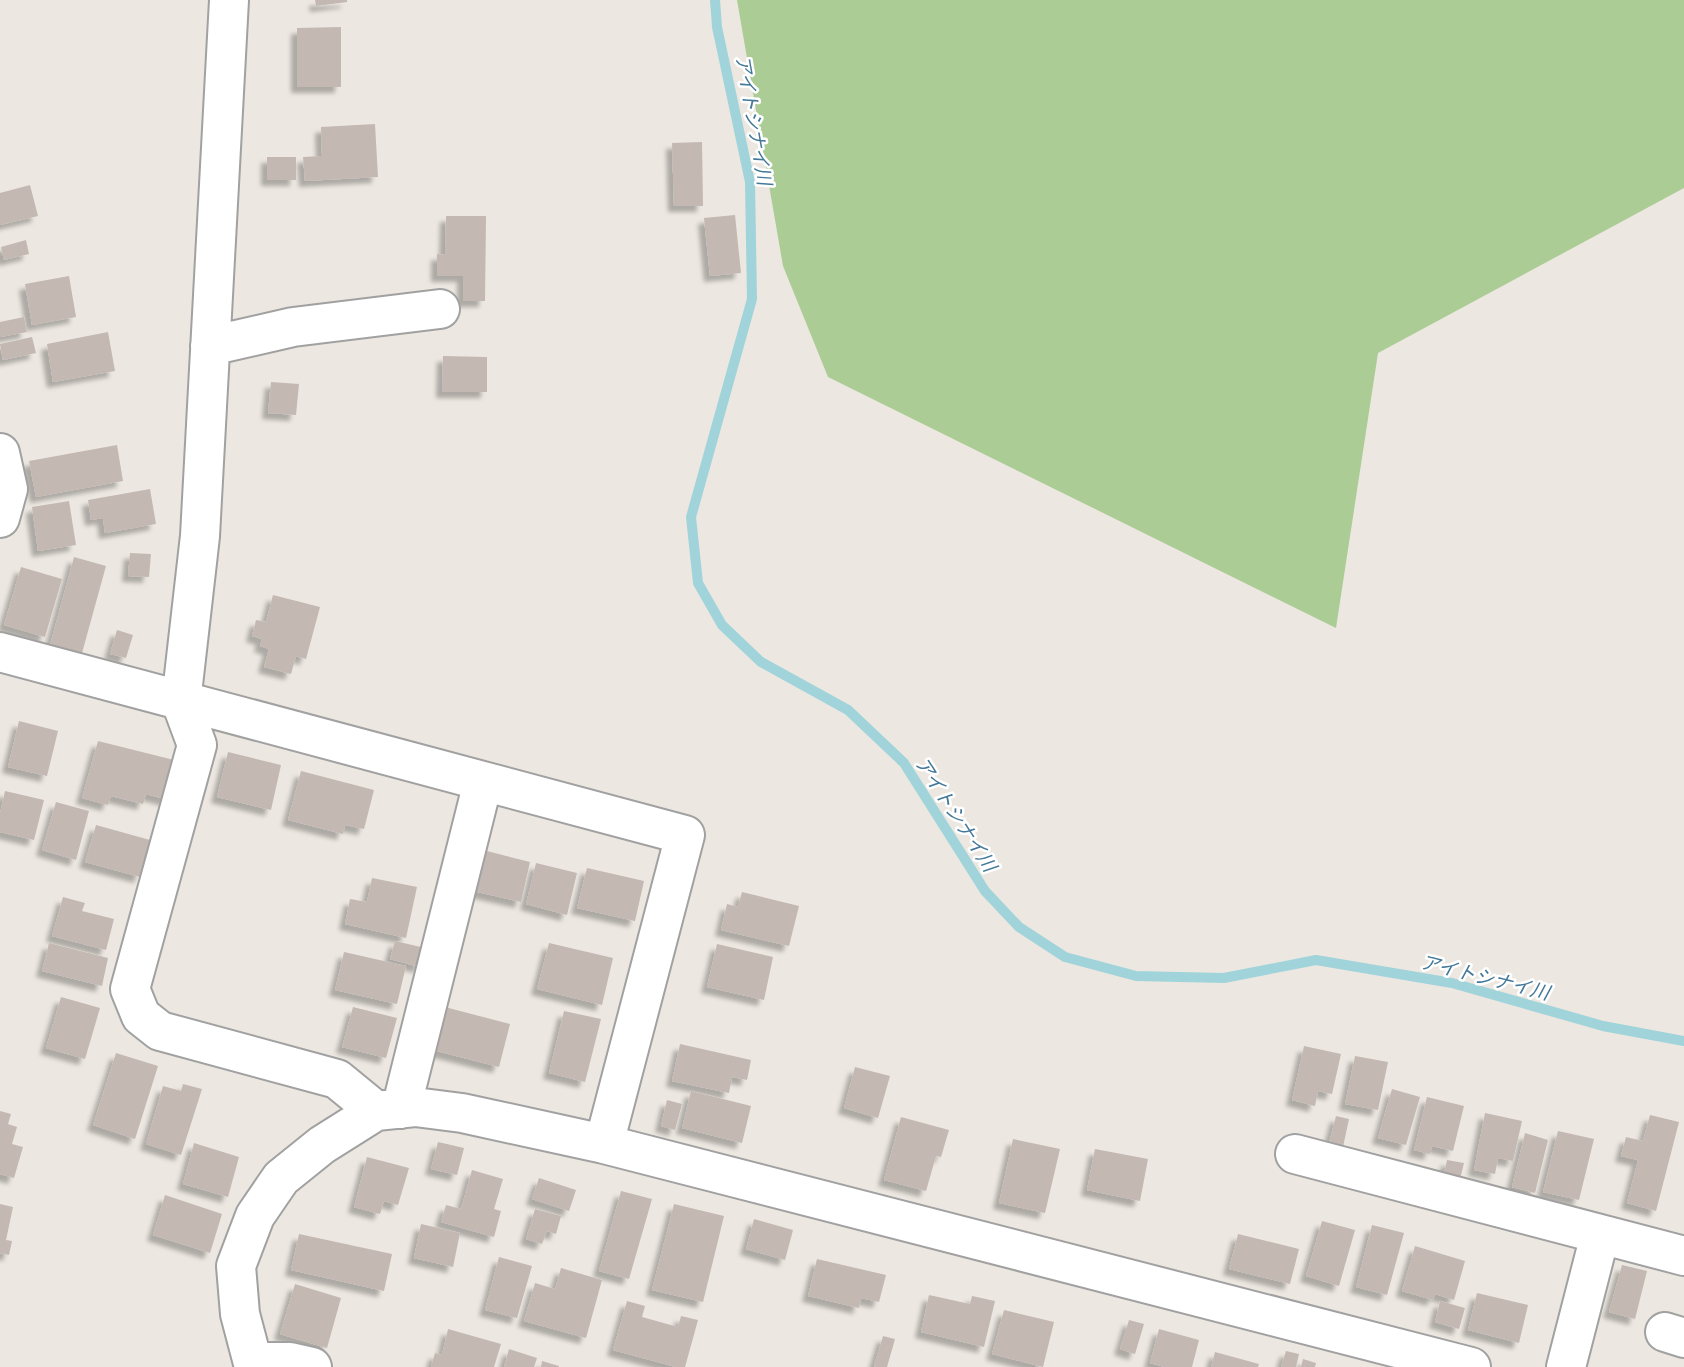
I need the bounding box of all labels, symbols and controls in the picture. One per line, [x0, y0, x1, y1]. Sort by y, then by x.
water label: アイトシナイ川 [730, 53, 779, 189]
water label: アイトシナイ川 [909, 752, 1004, 878]
water label: アイトシナイ川 [1418, 948, 1554, 1006]

